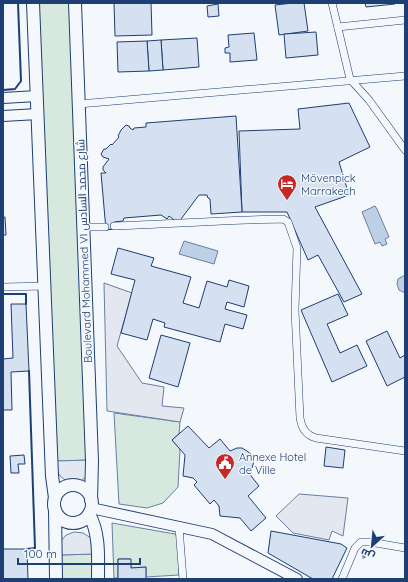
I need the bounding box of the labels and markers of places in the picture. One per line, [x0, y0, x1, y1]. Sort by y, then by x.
place label: Mövenpick Marrakech [301, 171, 356, 198]
hotel icon: Mövenpick Marrakech [276, 173, 298, 201]
place label: Annexe Hotel de Ville [239, 450, 306, 477]
public building icon: Annexe Hotel de Ville [214, 452, 236, 480]

